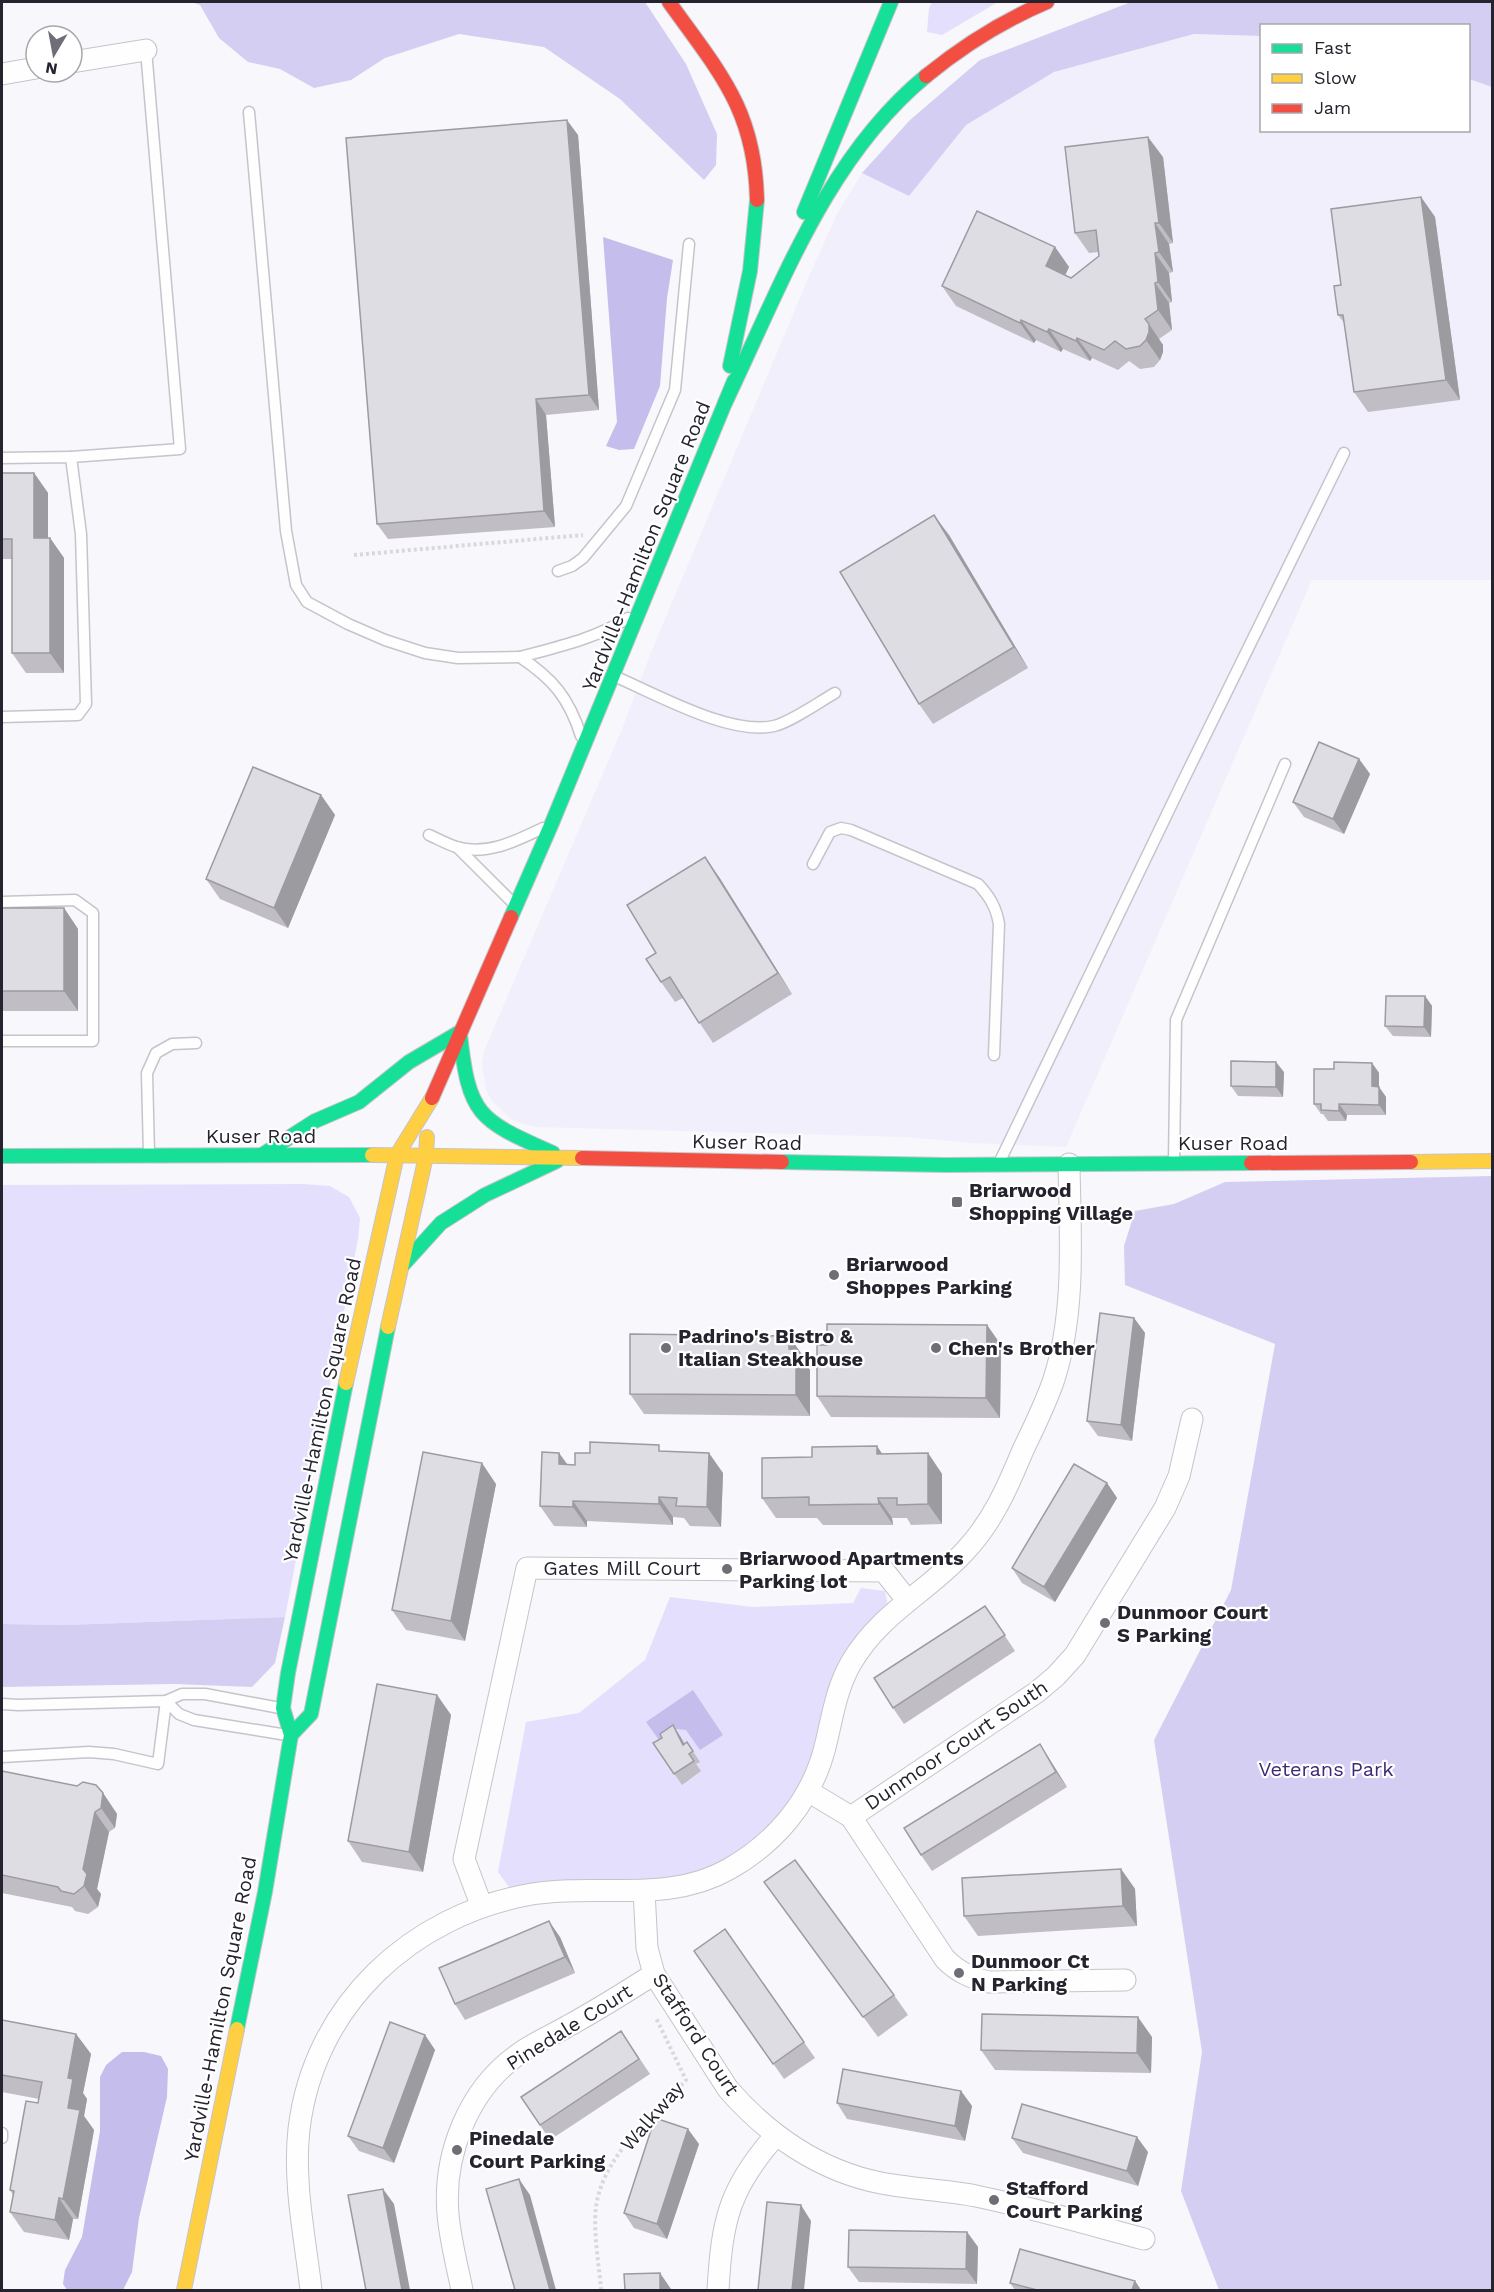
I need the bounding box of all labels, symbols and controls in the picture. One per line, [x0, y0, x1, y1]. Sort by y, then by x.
north arrow [24, 24, 84, 84]
legend [1260, 24, 1470, 132]
text: Fast [1314, 37, 1352, 58]
text: N [44, 58, 59, 79]
text: Slow [1314, 67, 1357, 88]
text: Jam [1314, 97, 1351, 118]
street label: Yardville-Hamilton Square Road [577, 397, 715, 695]
street label: Kuser Road [206, 1124, 316, 1148]
street label: Kuser Road [692, 1129, 802, 1155]
street label: Kuser Road [1178, 1131, 1288, 1155]
place label: Briarwood Shopping Village [969, 1178, 1133, 1225]
marker: Briarwood Shopping Village [950, 1195, 964, 1209]
place label: Briarwood Shoppes Parking [846, 1252, 1013, 1299]
street label: Yardville-Hamilton Square Road [278, 1256, 366, 1564]
marker: Briarwood Shoppes Parking [827, 1268, 841, 1282]
place label: Padrino's Bistro & Italian Steakhouse [678, 1324, 863, 1371]
place label: Chen's Brother [948, 1336, 1095, 1360]
marker: Padrino's Bistro & Italian Steakhouse [659, 1341, 673, 1355]
marker: Chen's Brother [929, 1341, 943, 1355]
place label: Briarwood Apartments Parking lot [739, 1546, 964, 1593]
street label: Gates Mill Court [543, 1556, 701, 1580]
marker: Briarwood Apartments Parking lot [720, 1562, 734, 1576]
place label: Dunmoor Court S Parking [1117, 1600, 1268, 1647]
marker: Dunmoor Court S Parking [1098, 1616, 1112, 1630]
street label: Dunmoor Court South [860, 1675, 1052, 1815]
park label: Veterans Park [1258, 1757, 1394, 1781]
street label: Yardville-Hamilton Square Road [179, 1854, 261, 2164]
place label: Dunmoor Ct N Parking [971, 1949, 1090, 1996]
marker: Dunmoor Ct N Parking [952, 1966, 966, 1980]
street label: Stafford Court [648, 1968, 745, 2100]
street label: Pinedale Court [502, 1978, 637, 2075]
street label: Walkway [615, 2076, 689, 2156]
place label: Pinedale Court Parking [469, 2126, 606, 2173]
marker: Pinedale Court Parking [450, 2143, 464, 2157]
place label: Stafford Court Parking [1006, 2176, 1143, 2223]
marker: Stafford Court Parking [987, 2193, 1001, 2207]

